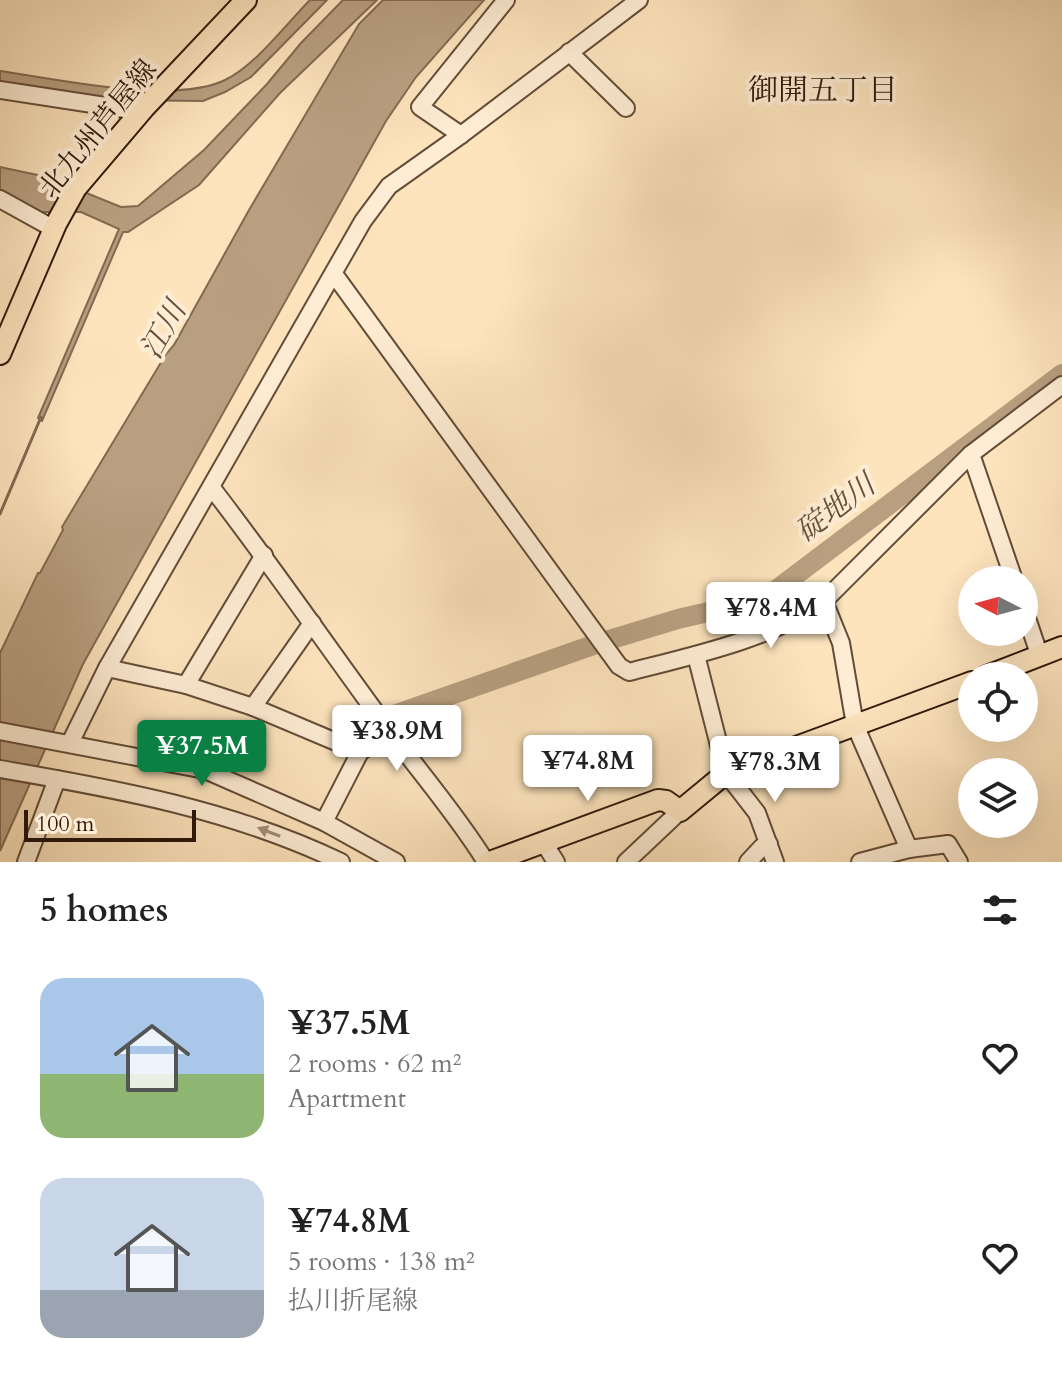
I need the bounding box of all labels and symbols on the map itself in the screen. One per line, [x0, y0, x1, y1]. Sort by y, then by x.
street label: 北九州芦屋線 [30, 51, 165, 206]
district label: 御開五丁目 [748, 70, 898, 111]
water label: 江川 [131, 291, 197, 366]
water label: 碇地川 [787, 463, 886, 552]
north arrow [958, 566, 1038, 646]
pin: ¥78.4M [706, 582, 836, 650]
pin: ¥38.9M [332, 705, 462, 773]
pin: ¥37.5M [137, 720, 267, 788]
pin: ¥74.8M [523, 735, 653, 803]
pin: ¥78.3M [710, 736, 840, 804]
scale bar [24, 806, 196, 842]
one-way arrow [257, 825, 281, 838]

